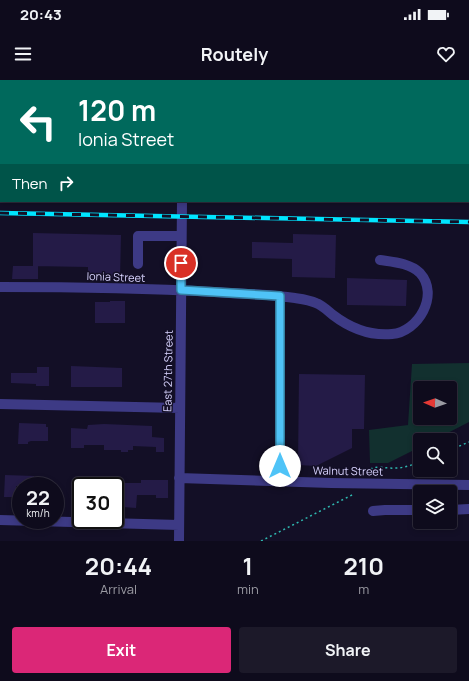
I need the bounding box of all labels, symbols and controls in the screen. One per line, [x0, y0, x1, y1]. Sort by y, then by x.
text: 20:43 [20, 4, 62, 25]
text: Routely [201, 42, 268, 66]
icon: menu [12, 43, 34, 65]
icon: heart [435, 43, 457, 65]
text: 120 m [78, 91, 156, 129]
icon: left [12, 96, 64, 148]
text: Ionia Street [78, 127, 174, 151]
icon: right [55, 172, 77, 194]
text: Then [12, 173, 47, 194]
pin [164, 246, 198, 280]
icon: arrive [170, 252, 192, 274]
street label: Ionia Street [86, 268, 146, 285]
street label: East 27th Street [159, 330, 176, 412]
north arrow [413, 381, 457, 425]
map controls [413, 381, 457, 529]
button: search [413, 433, 457, 477]
position arrow [259, 445, 301, 487]
street label: Walnut Street [313, 462, 383, 479]
speed limit sign: 30 [72, 477, 124, 529]
text: 22 [26, 484, 50, 511]
button: layers [413, 485, 457, 529]
text: km/h [26, 506, 50, 520]
text: 20:44 [85, 549, 152, 582]
text: 1 [243, 549, 253, 582]
text: 210 [344, 549, 384, 582]
text: Arrival [100, 580, 137, 598]
text: min [237, 580, 259, 598]
text: m [358, 580, 369, 598]
button: Exit [12, 627, 231, 673]
button: Share [239, 627, 457, 673]

